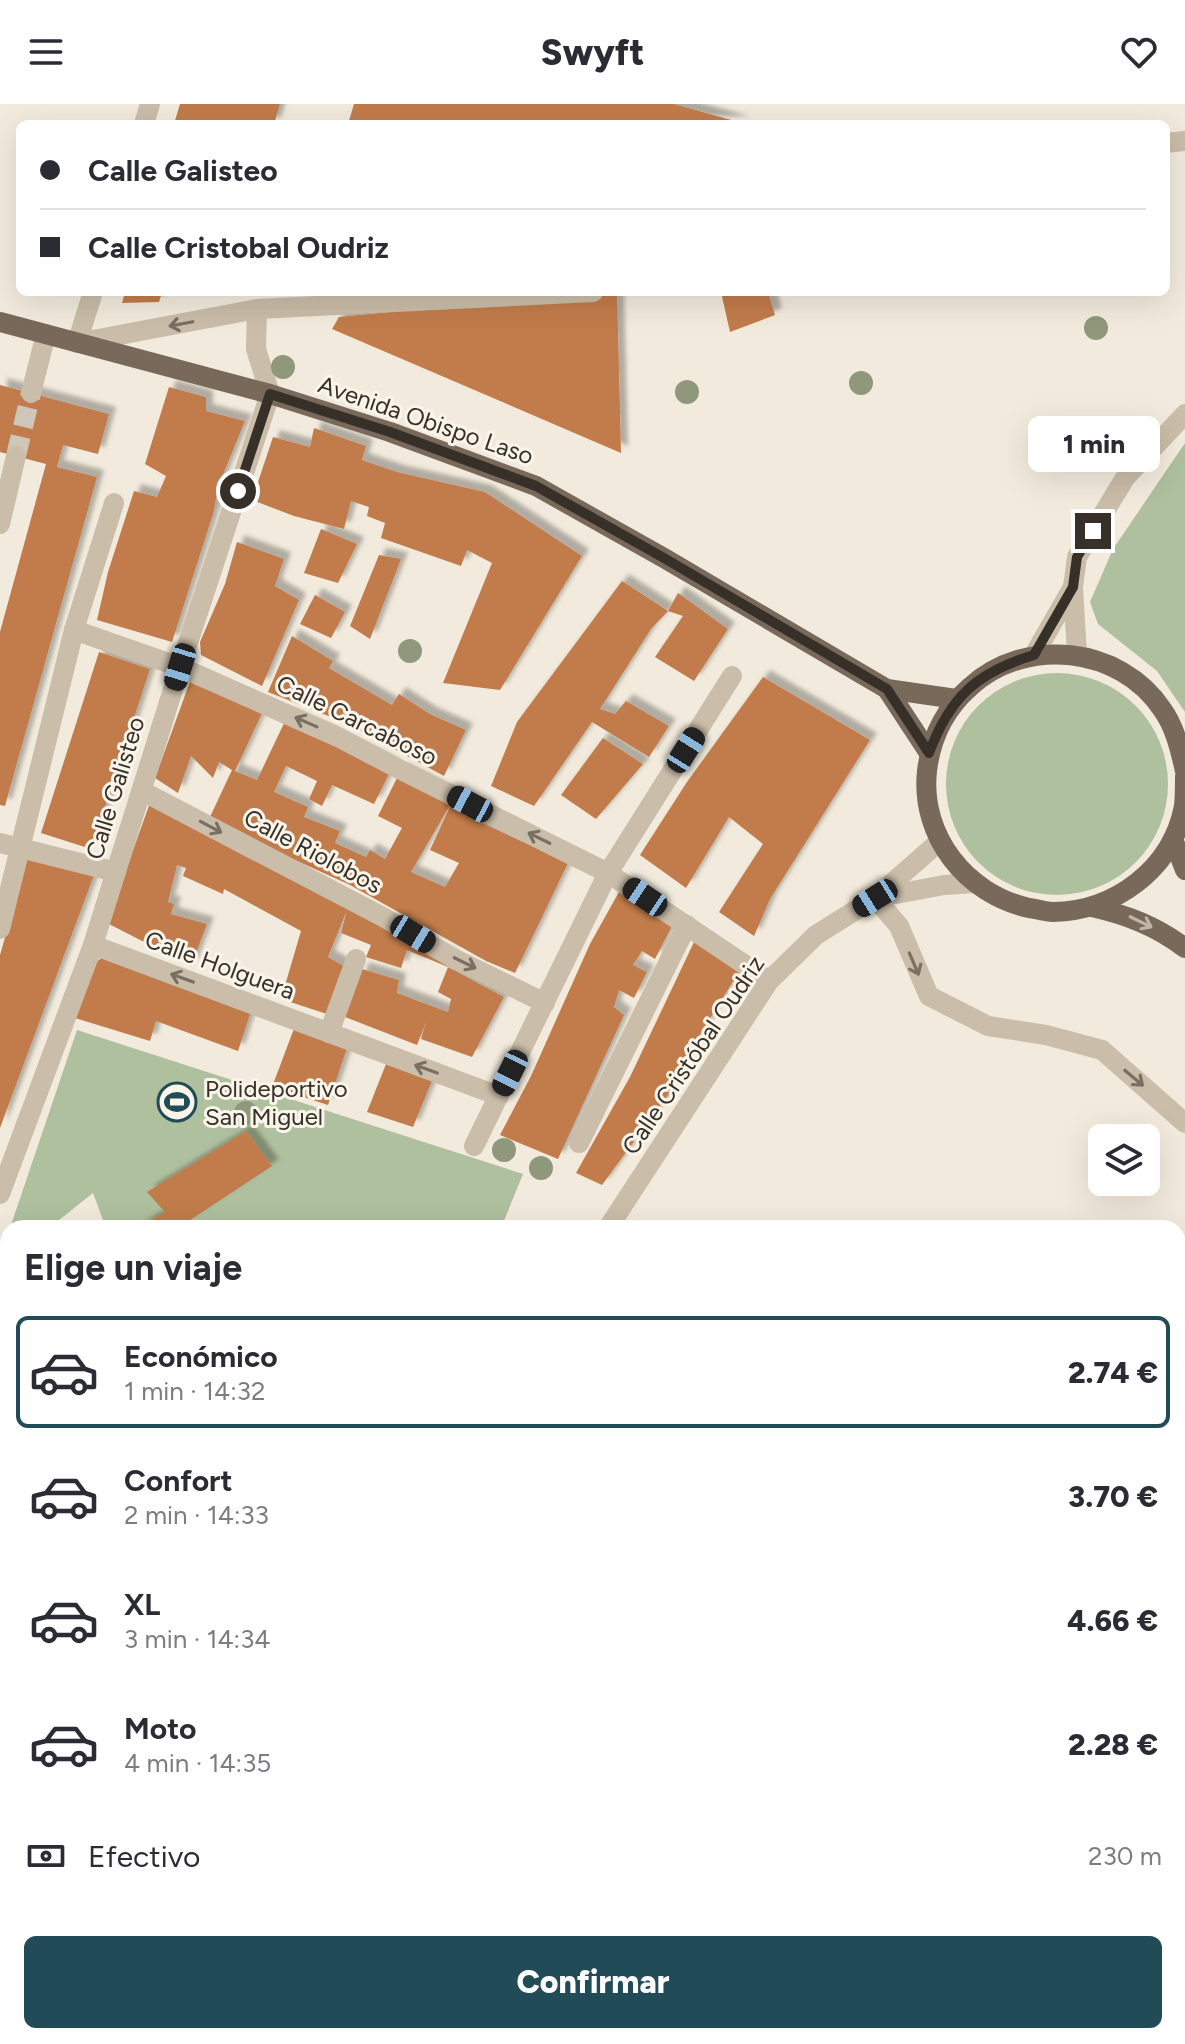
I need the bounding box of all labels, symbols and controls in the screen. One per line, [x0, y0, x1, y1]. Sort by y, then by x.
icon: menu [24, 30, 68, 74]
icon: heart [1117, 30, 1161, 74]
text: Swyft [541, 31, 644, 74]
text: Calle Galisteo [88, 152, 278, 189]
text: Calle Cristobal Oudriz [88, 229, 389, 266]
one-way arrow [169, 317, 194, 332]
street label: Avenida Obispo Laso [315, 370, 537, 470]
callout: 1 min [1027, 415, 1159, 471]
text: 1 min [1063, 428, 1125, 460]
route start [220, 473, 256, 509]
route end [1075, 513, 1111, 549]
car [162, 641, 198, 693]
street label: Calle Carcaboso [272, 669, 442, 771]
street label: Calle Galisteo [80, 713, 150, 863]
one-way arrow [294, 714, 319, 729]
car [663, 723, 709, 777]
car [443, 782, 497, 826]
street label: Calle Riolobos [239, 803, 387, 899]
one-way arrow [198, 820, 222, 836]
one-way arrow [527, 830, 551, 845]
car [618, 874, 672, 920]
car [848, 875, 902, 921]
car [386, 911, 440, 957]
one-way arrow [1129, 915, 1153, 930]
street label: Calle Holguera [141, 924, 299, 1006]
street label: Calle Cristóbal Oudriz [616, 950, 770, 1160]
one-way arrow [908, 951, 923, 976]
one-way arrow [452, 956, 476, 971]
one-way arrow [170, 970, 195, 984]
car [489, 1046, 531, 1100]
one-way arrow [414, 1061, 438, 1075]
one-way arrow [1123, 1068, 1143, 1086]
place label: Polideportivo San Miguel [205, 1074, 348, 1131]
sports icon: Polideportivo San Miguel [156, 1081, 198, 1123]
map controls [1088, 1124, 1160, 1196]
button: layers [1088, 1124, 1160, 1196]
text: Elige un viaje [24, 1246, 242, 1289]
icon: car [28, 1336, 100, 1408]
text: Económico [124, 1338, 278, 1375]
text: 2.74 € [1068, 1354, 1158, 1391]
text: 1 min · 14:32 [124, 1375, 265, 1407]
icon: car [28, 1460, 100, 1532]
text: Confort [124, 1462, 233, 1499]
text: 3.70 € [1068, 1478, 1158, 1515]
text: 2 min · 14:33 [124, 1499, 269, 1531]
icon: car [28, 1584, 100, 1656]
text: XL [124, 1586, 160, 1623]
text: 4.66 € [1067, 1602, 1158, 1639]
text: 3 min · 14:34 [124, 1623, 270, 1655]
icon: car [28, 1708, 100, 1780]
text: Moto [124, 1710, 196, 1747]
text: 2.28 € [1068, 1726, 1158, 1763]
text: 4 min · 14:35 [124, 1747, 271, 1779]
icon: cash [24, 1834, 68, 1878]
text: Efectivo [88, 1838, 200, 1875]
text: 230 m [1088, 1840, 1162, 1872]
button: Confirmar [24, 1936, 1162, 2028]

